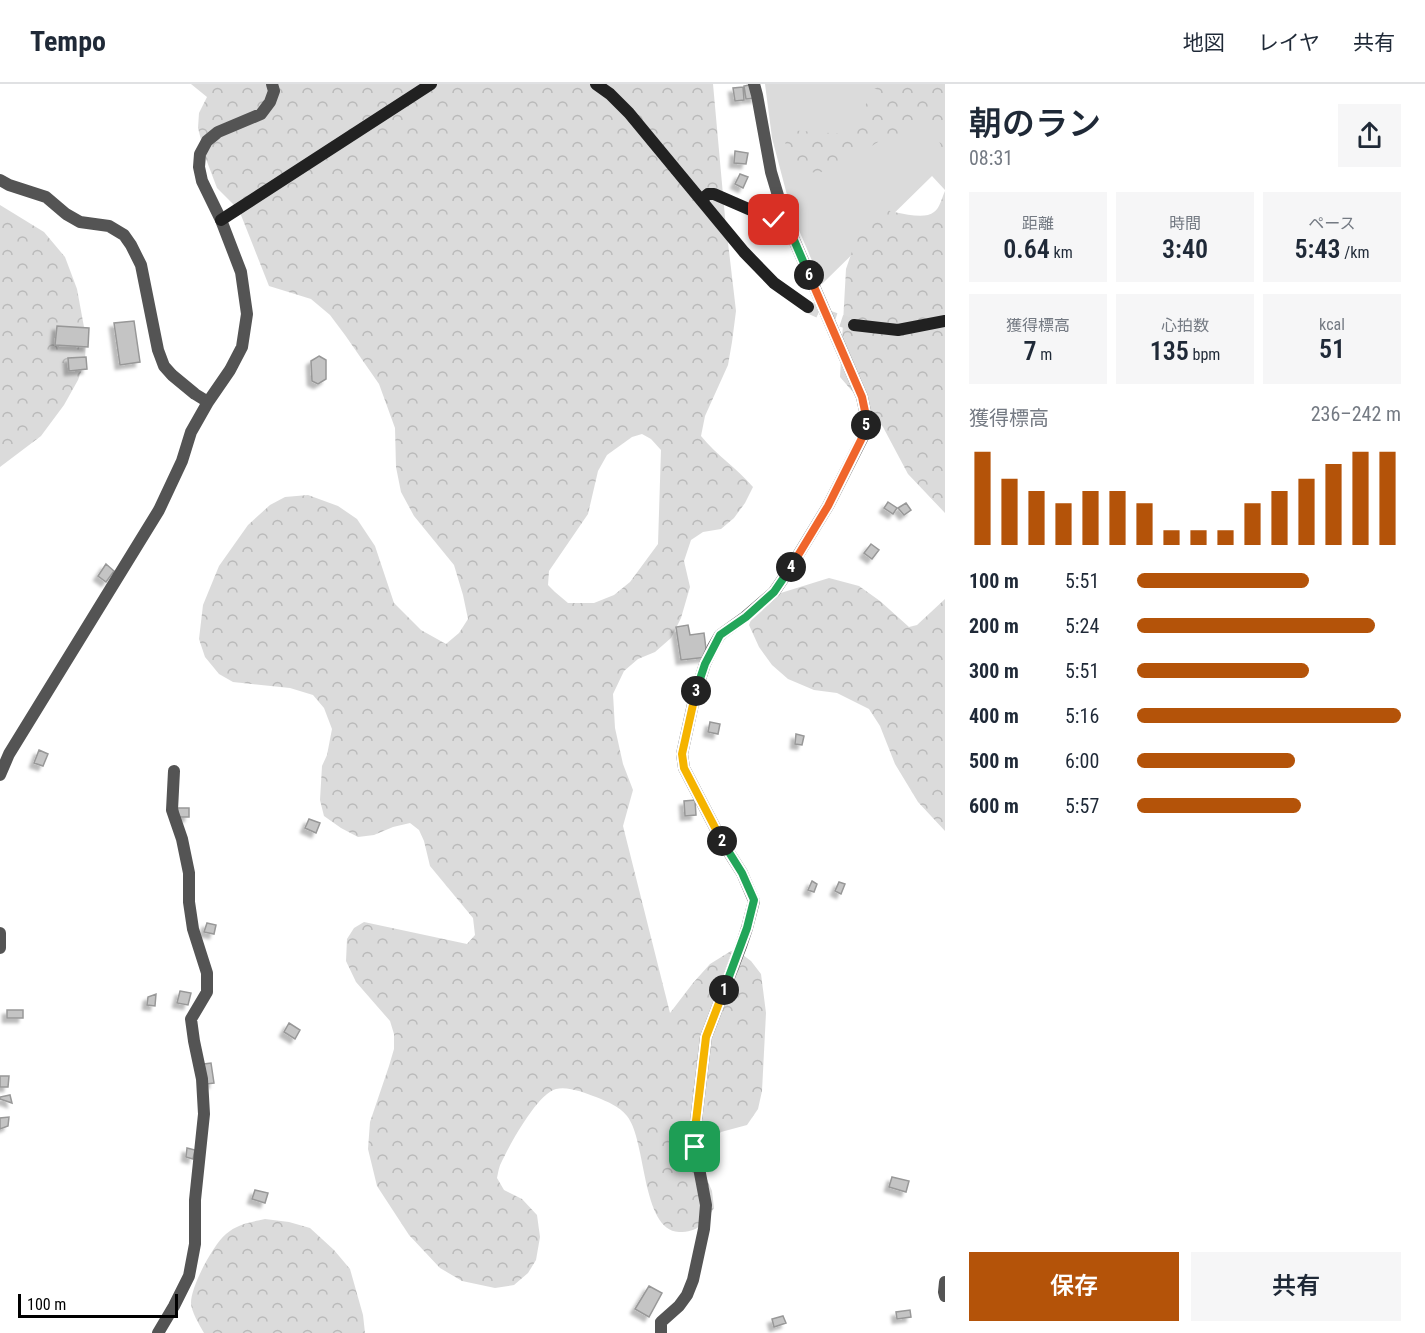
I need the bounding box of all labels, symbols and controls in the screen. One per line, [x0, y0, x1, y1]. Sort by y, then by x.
text: Tempo [30, 25, 106, 58]
text: 地図 [1183, 31, 1225, 55]
text: レイヤ [1258, 31, 1320, 55]
text: 共有 [1353, 31, 1395, 55]
text: 朝のラン [969, 104, 1101, 143]
button: share [1338, 104, 1401, 167]
text: 08:31 [969, 146, 1013, 170]
pin [748, 194, 799, 245]
icon: check [757, 203, 790, 236]
text: 距離 [1022, 214, 1054, 233]
text: 時間 [1169, 214, 1201, 233]
text: ペース [1308, 214, 1356, 233]
text: 0.64 [1003, 234, 1050, 264]
text: 3:40 [1162, 234, 1208, 264]
text: 5:43 [1295, 234, 1341, 264]
text: km [1050, 243, 1073, 262]
text: /km [1341, 243, 1369, 262]
pin: 6 [794, 260, 824, 290]
text: 6 [805, 265, 813, 284]
text: kcal [1319, 315, 1345, 334]
text: 獲得標高 [1006, 316, 1070, 335]
text: 心拍数 [1161, 316, 1209, 335]
text: 51 [1319, 334, 1345, 364]
text: 7 [1024, 336, 1037, 366]
text: 135 [1150, 336, 1189, 366]
text: m [1037, 345, 1052, 364]
text: bpm [1189, 345, 1220, 364]
text: 236–242 m [1311, 402, 1401, 426]
text: 獲得標高 [969, 406, 1049, 430]
pin: 5 [851, 410, 881, 440]
text: 5 [862, 415, 870, 434]
pin: 4 [776, 552, 806, 582]
text: 4 [787, 557, 795, 576]
text: 100 m [969, 569, 1019, 593]
text: 5:51 [1065, 569, 1099, 593]
text: 200 m [969, 614, 1019, 638]
text: 5:24 [1065, 614, 1099, 638]
text: 300 m [969, 659, 1019, 683]
text: 5:51 [1065, 659, 1099, 683]
pin: 3 [681, 676, 711, 706]
text: 3 [692, 681, 700, 700]
text: 400 m [969, 704, 1019, 728]
text: 5:16 [1065, 704, 1099, 728]
text: 500 m [969, 749, 1019, 773]
text: 6:00 [1065, 749, 1099, 773]
text: 600 m [969, 794, 1019, 818]
text: 5:57 [1065, 794, 1099, 818]
pin: 2 [707, 826, 737, 856]
text: 2 [718, 831, 726, 850]
pin: 1 [709, 975, 739, 1005]
text: 1 [720, 980, 728, 999]
pin [669, 1121, 720, 1172]
icon: arrive [678, 1130, 711, 1163]
button: 保存 [969, 1252, 1179, 1321]
button: 共有 [1191, 1252, 1401, 1321]
scale bar [18, 1291, 178, 1318]
text: 100 m [27, 1295, 66, 1314]

